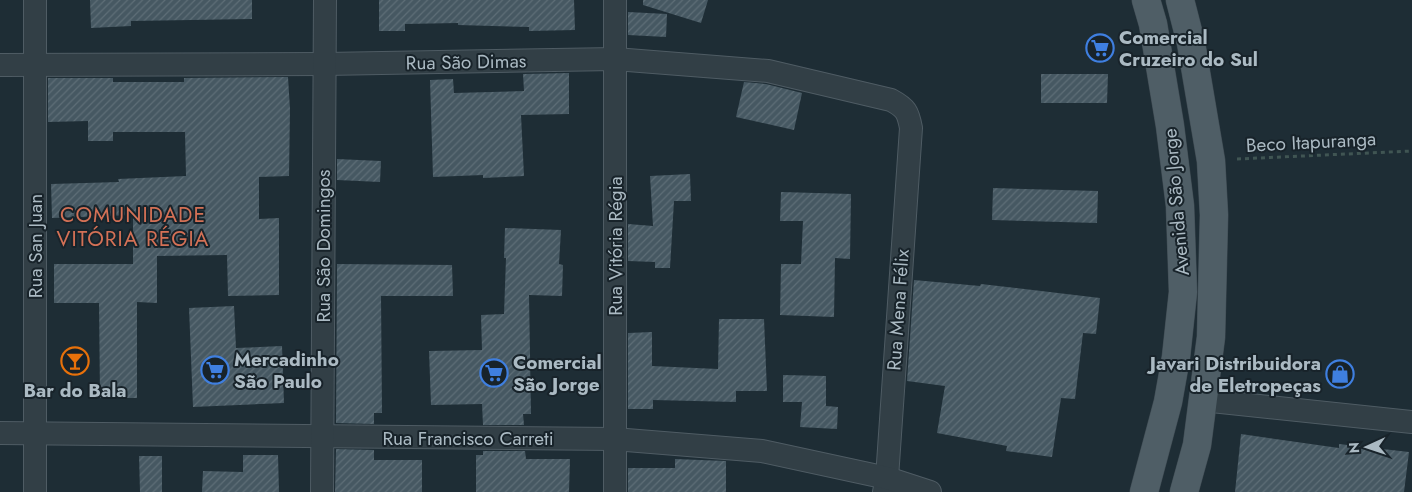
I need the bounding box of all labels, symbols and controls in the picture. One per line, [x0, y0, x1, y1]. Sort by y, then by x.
place label: Comercial Cruzeiro do Sul [1119, 24, 1258, 73]
supermarket icon: Comercial Cruzeiro do Sul [1085, 33, 1115, 63]
street label: Rua São Dimas [405, 47, 527, 77]
street label: Beco Itapuranga [1245, 125, 1377, 159]
street label: Avenida São Jorge [1156, 127, 1196, 277]
street label: Rua São Domingos [310, 169, 337, 323]
street label: Rua Vitória Régia [602, 176, 629, 316]
street label: Rua San Juan [22, 194, 49, 298]
district label: COMUNIDADE VITÓRIA RÉGIA [57, 200, 209, 254]
street label: Rua Mena Félix [880, 248, 916, 372]
bar icon: Bar do Bala [60, 346, 90, 376]
place label: Mercadinho São Paulo [234, 346, 339, 395]
place label: Comercial São Jorge [513, 349, 602, 398]
place label: Javari Distribuidora de Eletropeças [1146, 350, 1321, 399]
supermarket icon: Mercadinho São Paulo [200, 355, 230, 385]
supermarket icon: Comercial São Jorge [479, 358, 509, 388]
shop icon: Javari Distribuidora de Eletropeças [1325, 359, 1355, 389]
place label: Bar do Bala [23, 377, 127, 404]
north arrow [1342, 422, 1392, 472]
street label: Rua Francisco Carreti [382, 425, 554, 452]
text: N [1344, 442, 1364, 454]

